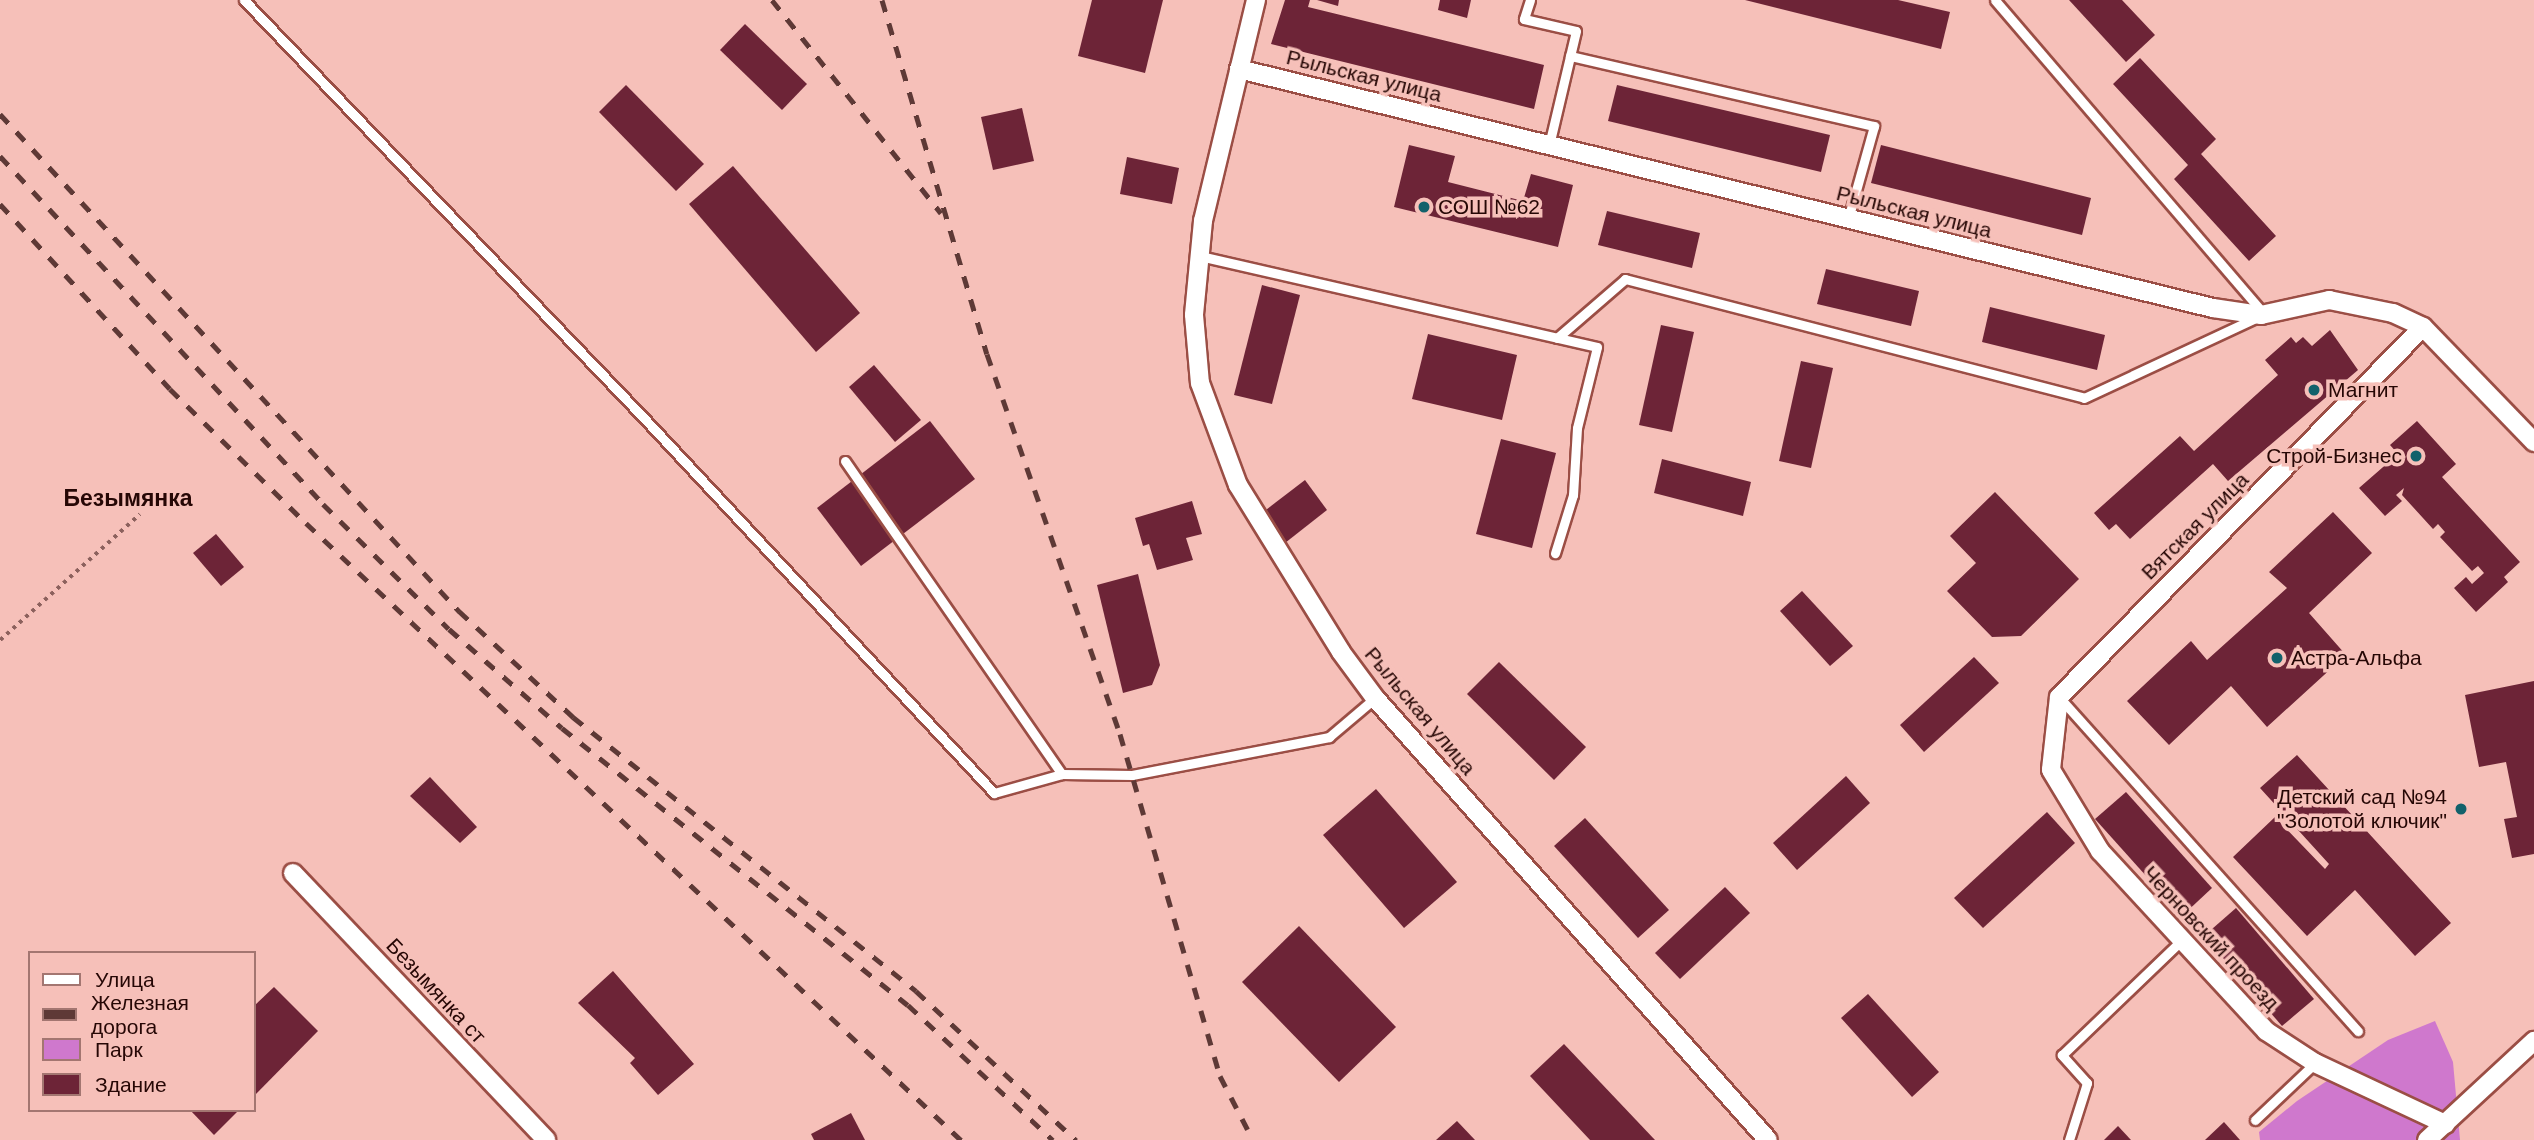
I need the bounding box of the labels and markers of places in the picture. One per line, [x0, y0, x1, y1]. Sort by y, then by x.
place label: СОШ №62 [1438, 194, 1540, 220]
marker: СОШ №62 [1416, 199, 1432, 215]
place label: Магнит [2328, 377, 2398, 403]
marker: Магнит [2306, 382, 2322, 398]
place label: Строй-Бизнес [2266, 443, 2402, 469]
marker: Строй-Бизнес [2408, 448, 2424, 464]
place label: Астра-Альфа [2291, 645, 2422, 671]
marker: Астра-Альфа [2269, 650, 2285, 666]
place label: Детский сад №94 "Золотой ключик" [2277, 784, 2447, 834]
marker: Детский сад №94 "Золотой ключик" [2453, 801, 2469, 817]

